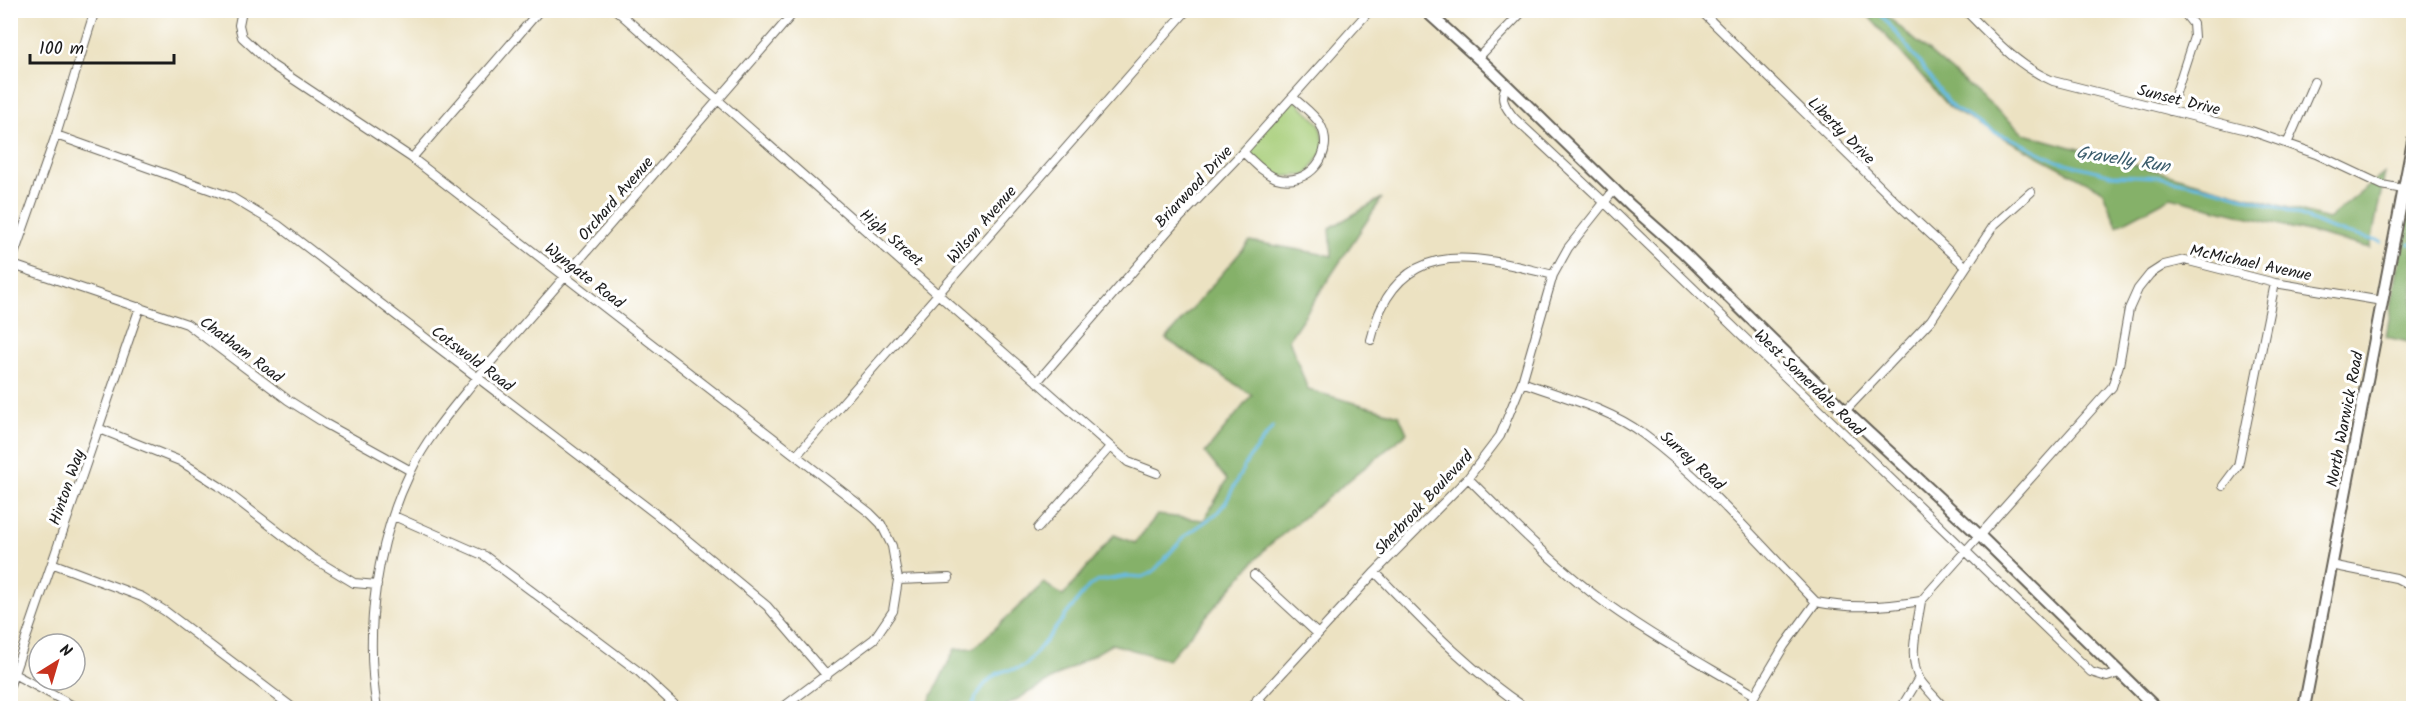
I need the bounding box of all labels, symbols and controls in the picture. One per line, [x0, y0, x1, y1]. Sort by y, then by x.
scale bar [30, 27, 174, 65]
text: 100 m [39, 35, 84, 64]
street label: Sunset Drive [2135, 78, 2223, 123]
street label: Liberty Drive [1801, 91, 1881, 171]
water label: Gravelly Run [2074, 139, 2173, 182]
street label: Briarwood Drive [1149, 140, 1239, 234]
street label: Orchard Avenue [572, 151, 660, 247]
street label: Wilson Avenue [941, 180, 1023, 270]
street label: High Street [853, 203, 929, 274]
street label: Wyngate Road [539, 237, 630, 316]
street label: McMichael Avenue [2187, 238, 2314, 289]
street label: Chatham Road [194, 310, 289, 391]
street label: Cotswold Road [425, 320, 520, 399]
street label: West Somerdale Road [1748, 324, 1871, 443]
street label: North Warwick Road [2320, 348, 2371, 489]
street label: Surrey Road [1654, 425, 1731, 498]
street label: Sherbrook Boulevard [1369, 444, 1480, 561]
street label: Hinton Way [43, 446, 92, 529]
north arrow [27, 632, 87, 692]
text: N [54, 638, 77, 664]

